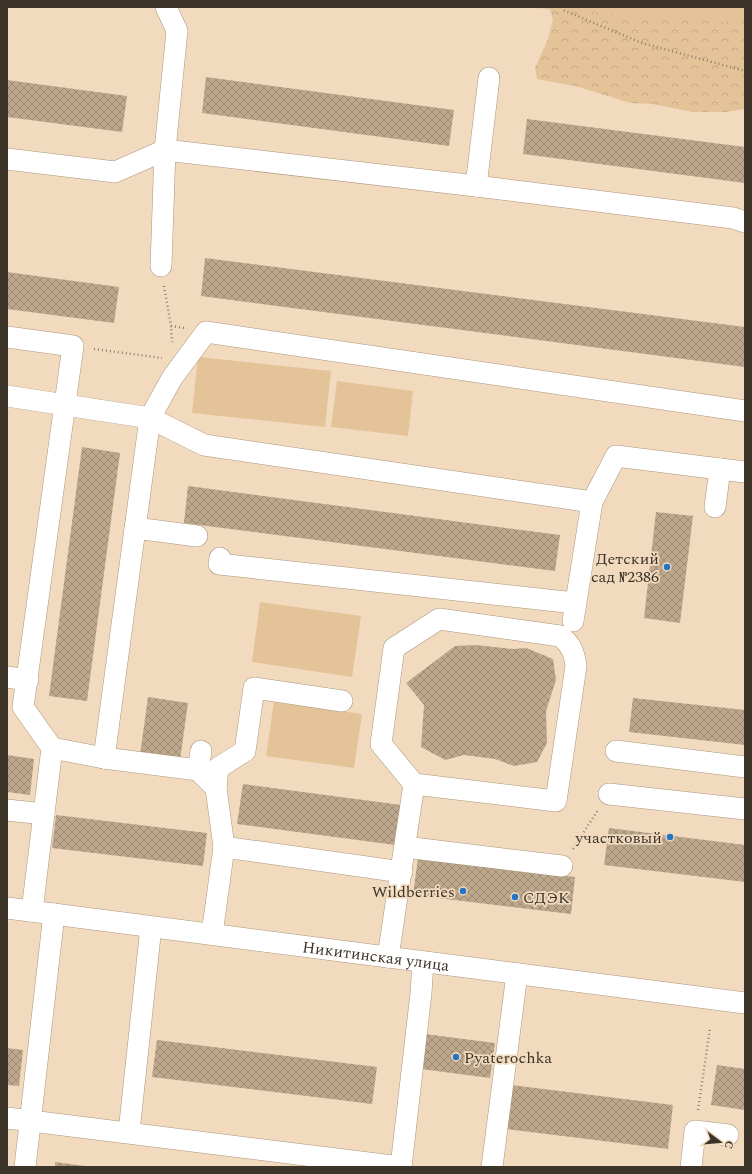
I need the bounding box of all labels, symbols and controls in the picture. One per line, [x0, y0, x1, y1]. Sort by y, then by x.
place label: Детский сад №2386 [591, 547, 659, 589]
marker: Детский сад №2386 [662, 562, 672, 572]
place label: участковый [575, 826, 662, 850]
marker: участковый [665, 832, 675, 842]
place label: Wildberries [372, 880, 455, 904]
marker: Wildberries [458, 886, 468, 896]
place label: СДЭК [523, 886, 570, 910]
marker: СДЭК [510, 892, 520, 902]
street label: Никитинская улица [301, 935, 451, 978]
place label: Pyaterochka [464, 1046, 552, 1070]
marker: Pyaterochka [451, 1052, 461, 1062]
north arrow [700, 1122, 740, 1162]
text: С [720, 1139, 738, 1151]

